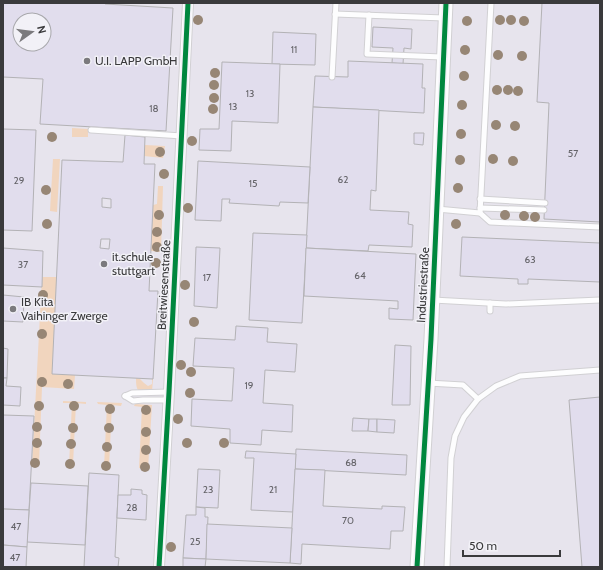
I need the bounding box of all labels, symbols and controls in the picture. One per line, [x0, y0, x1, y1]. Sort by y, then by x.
north arrow [12, 12, 52, 52]
text: N [34, 24, 49, 35]
house number: 11 [291, 43, 297, 56]
place label: U.I. LAPP GmbH [95, 53, 178, 68]
marker: U.I. LAPP GmbH [82, 56, 92, 66]
house number: 13 [246, 87, 254, 100]
house number: 13 [229, 100, 237, 113]
house number: 18 [149, 102, 159, 115]
house number: 57 [568, 147, 578, 160]
house number: 62 [338, 173, 348, 186]
house number: 29 [14, 174, 25, 187]
house number: 15 [249, 177, 257, 190]
street label: Breitwiesenstraße [154, 240, 173, 330]
street label: Industriestraße [413, 247, 432, 323]
place label: it.schule stuttgart [112, 249, 155, 278]
house number: 63 [524, 253, 536, 266]
house number: 37 [18, 258, 28, 271]
marker: it.schule stuttgart [99, 259, 109, 269]
house number: 64 [354, 269, 366, 282]
house number: 17 [203, 271, 211, 284]
place label: IB Kita Vaihinger Zwerge [21, 294, 108, 323]
marker: IB Kita Vaihinger Zwerge [8, 304, 18, 314]
house number: 19 [245, 379, 254, 392]
house number: 68 [345, 456, 357, 469]
house number: 23 [203, 483, 213, 496]
house number: 21 [269, 483, 277, 496]
house number: 28 [126, 501, 138, 514]
house number: 70 [342, 514, 354, 527]
house number: 47 [11, 520, 21, 533]
scale bar [463, 532, 560, 558]
house number: 25 [190, 535, 200, 548]
text: 50 m [469, 538, 497, 553]
house number: 47 [10, 551, 20, 564]

